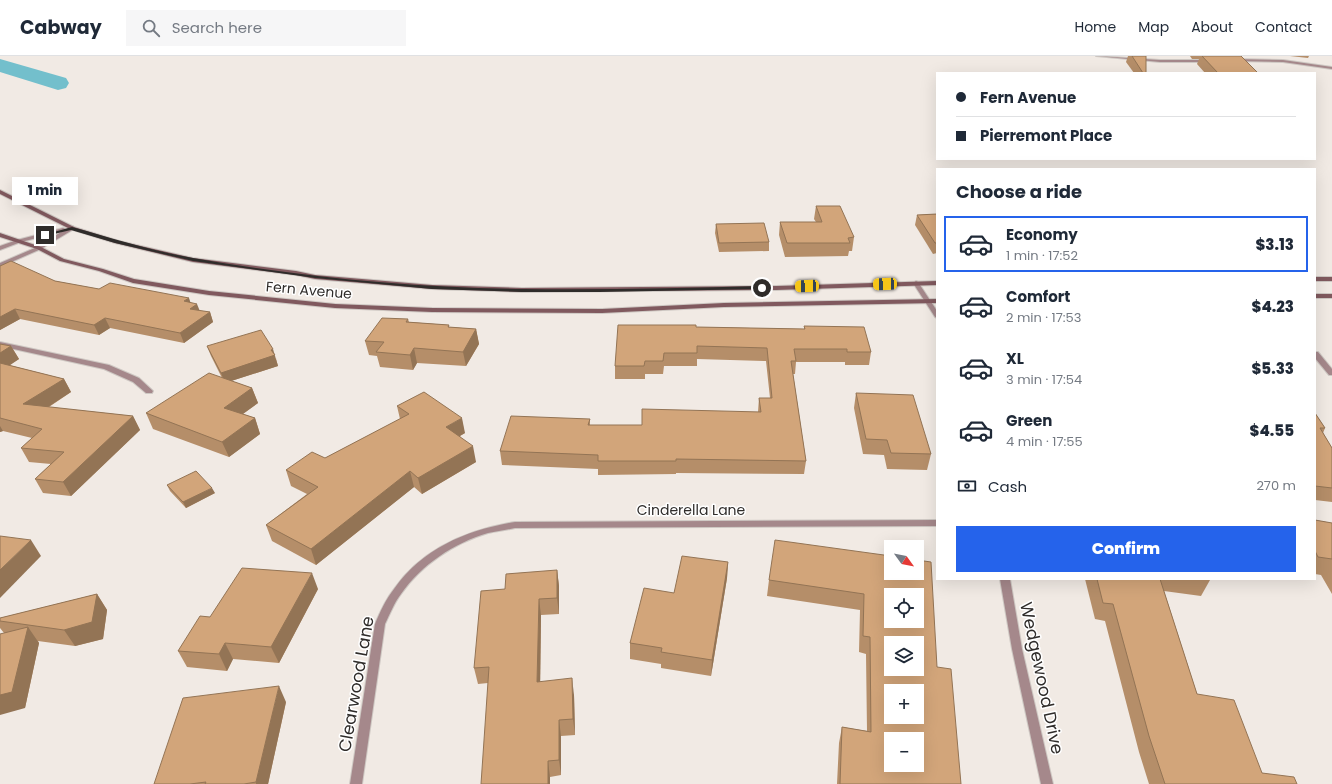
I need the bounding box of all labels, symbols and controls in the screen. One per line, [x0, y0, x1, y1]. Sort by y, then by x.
search box [126, 10, 406, 46]
text: Cabway [20, 14, 102, 41]
icon: search [140, 17, 162, 39]
text: Search here [172, 17, 262, 38]
text: Home [1074, 17, 1116, 37]
text: Map [1138, 17, 1169, 37]
text: About [1191, 17, 1233, 37]
text: Contact [1255, 17, 1312, 37]
text: Fern Avenue [980, 87, 1076, 108]
text: Pierremont Place [980, 125, 1112, 146]
callout: 1 min [12, 177, 78, 205]
text: Choose a ride [956, 179, 1082, 204]
text: 1 min [28, 181, 62, 200]
text: Economy [1006, 224, 1078, 245]
route end [36, 226, 54, 244]
icon: car [958, 226, 994, 262]
text: $3.13 [1255, 234, 1294, 255]
text: 1 min · 17:52 [1006, 246, 1078, 265]
street label: Fern Avenue [265, 276, 353, 304]
car [873, 278, 897, 290]
route start [753, 279, 771, 297]
car [795, 280, 819, 292]
text: Comfort [1006, 286, 1070, 307]
icon: car [958, 288, 994, 324]
text: $4.23 [1252, 296, 1294, 317]
text: 2 min · 17:53 [1006, 308, 1081, 327]
text: XL [1006, 348, 1024, 369]
icon: car [958, 350, 994, 386]
text: $5.33 [1251, 358, 1294, 379]
text: 3 min · 17:54 [1006, 370, 1082, 389]
text: Green [1006, 410, 1052, 431]
icon: car [958, 412, 994, 448]
text: $4.55 [1250, 420, 1294, 441]
text: 4 min · 17:55 [1006, 432, 1083, 451]
icon: cash [956, 475, 978, 497]
text: Cash [988, 476, 1027, 497]
text: 270 m [1256, 476, 1296, 495]
street label: Cinderella Lane [637, 500, 746, 520]
button: Confirm [956, 526, 1296, 572]
north arrow [884, 540, 924, 580]
map controls [884, 540, 924, 772]
button: locate [884, 588, 924, 628]
street label: Wedgewood Drive [1014, 600, 1070, 756]
street label: Clearwood Lane [332, 614, 380, 754]
button: layers [884, 636, 924, 676]
button: + [884, 684, 924, 724]
button: − [884, 732, 924, 772]

